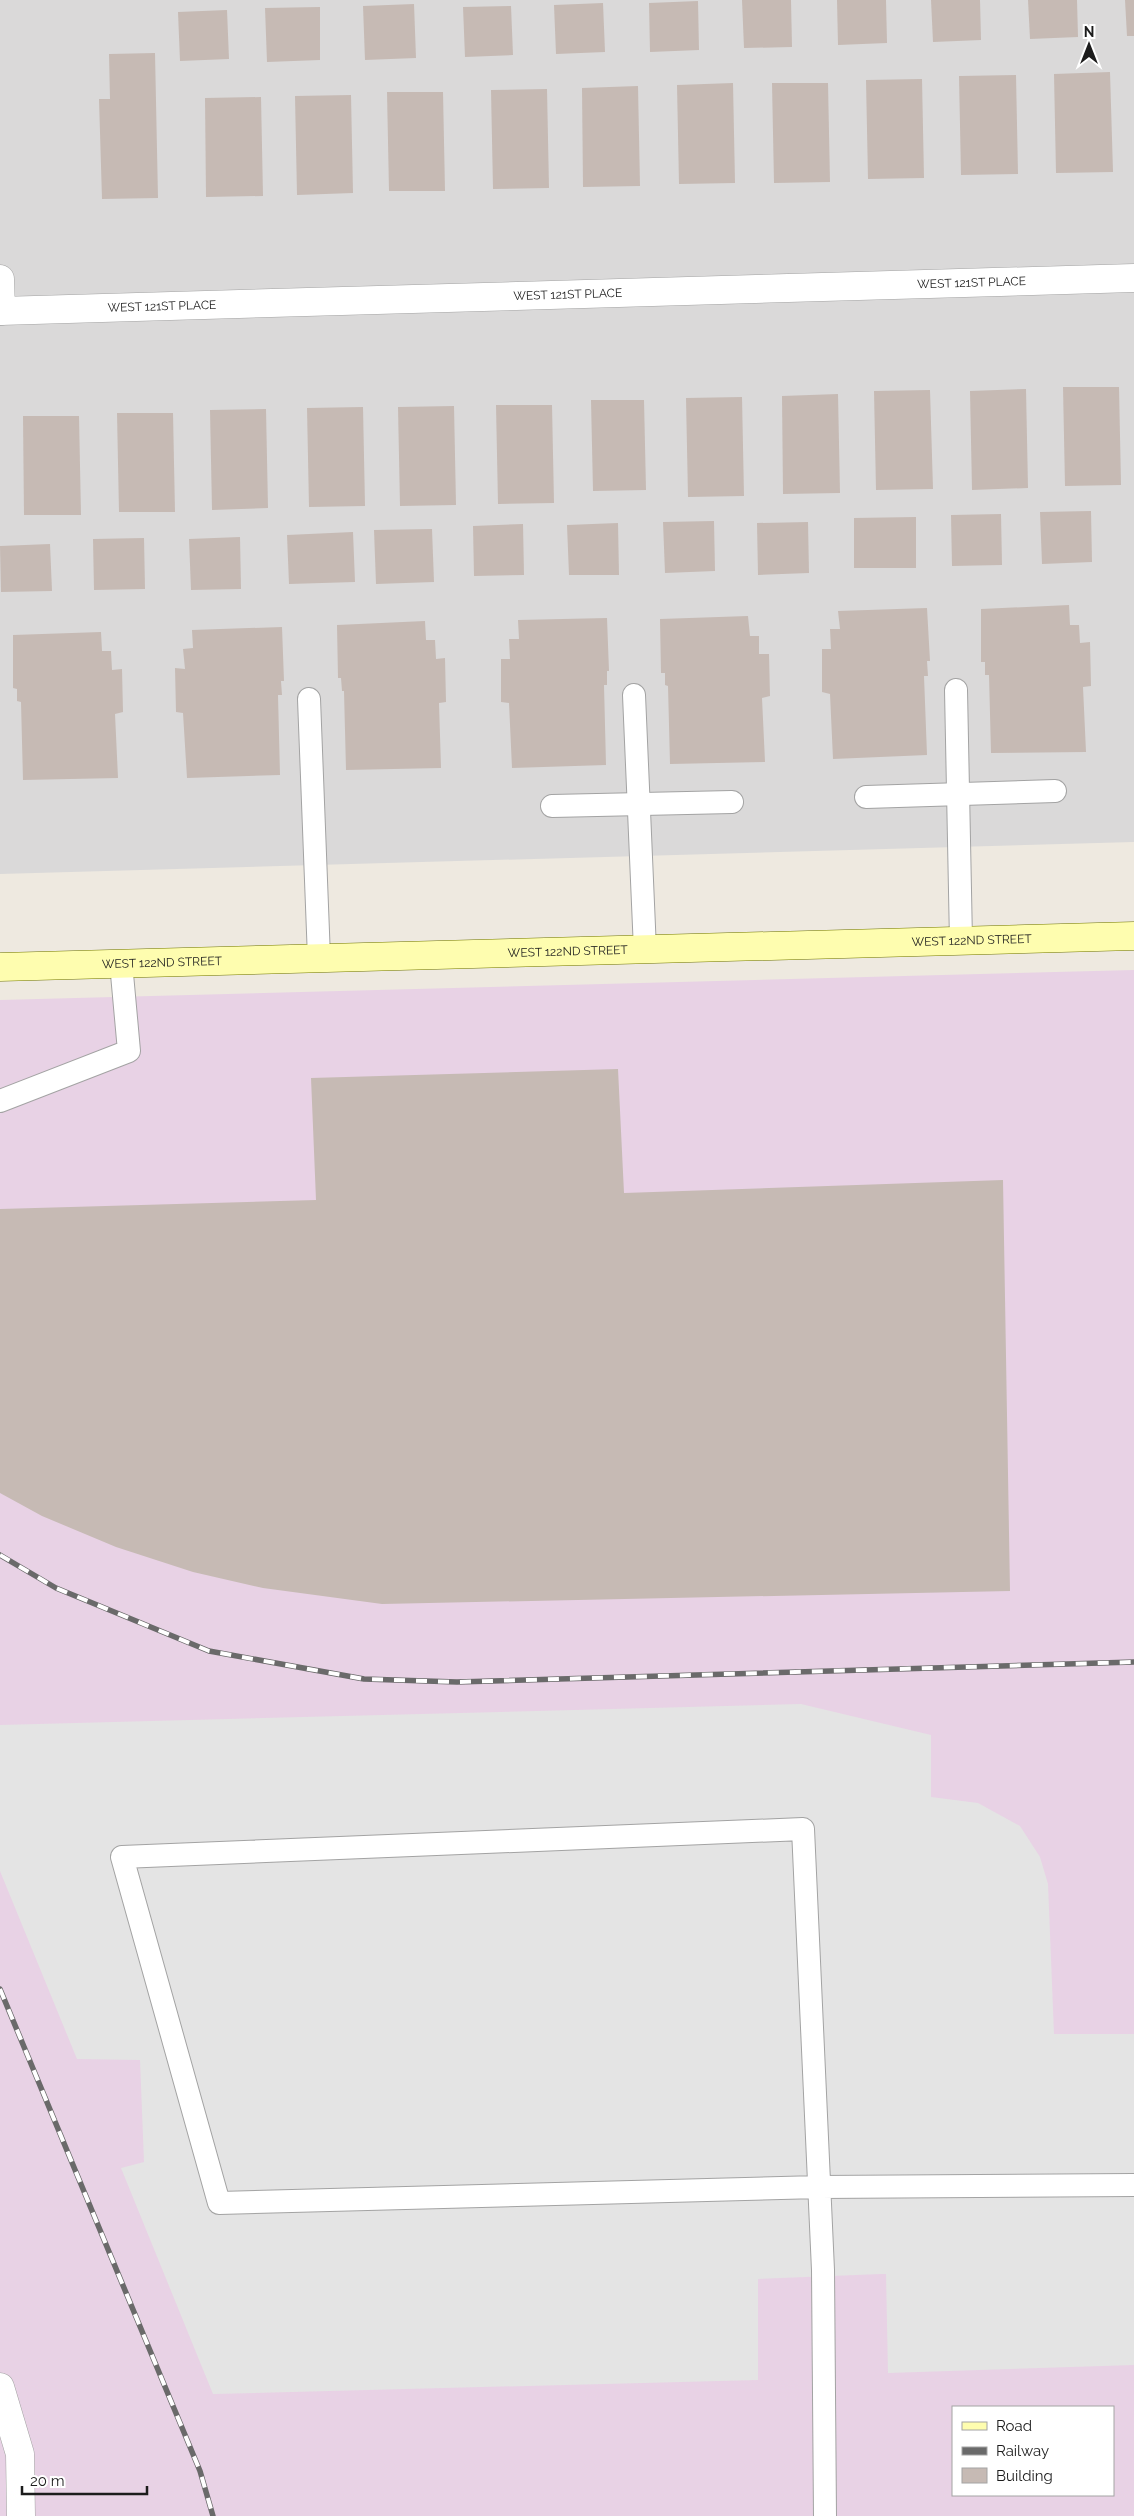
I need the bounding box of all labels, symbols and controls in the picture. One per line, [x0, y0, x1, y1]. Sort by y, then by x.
north arrow [1064, 20, 1114, 70]
text: N [1084, 24, 1094, 40]
street label: WEST 121ST PLACE [917, 274, 1026, 291]
street label: WEST 121ST PLACE [513, 286, 622, 303]
street label: WEST 121ST PLACE [107, 298, 217, 315]
street label: WEST 122ND STREET [911, 932, 1033, 949]
street label: WEST 122ND STREET [508, 943, 629, 960]
street label: WEST 122ND STREET [102, 954, 223, 971]
legend [952, 2406, 1114, 2496]
text: Road [996, 2417, 1032, 2435]
text: Railway [996, 2442, 1049, 2460]
scale bar [22, 2464, 148, 2496]
text: Building [996, 2467, 1053, 2485]
text: 20 m [30, 2472, 65, 2490]

